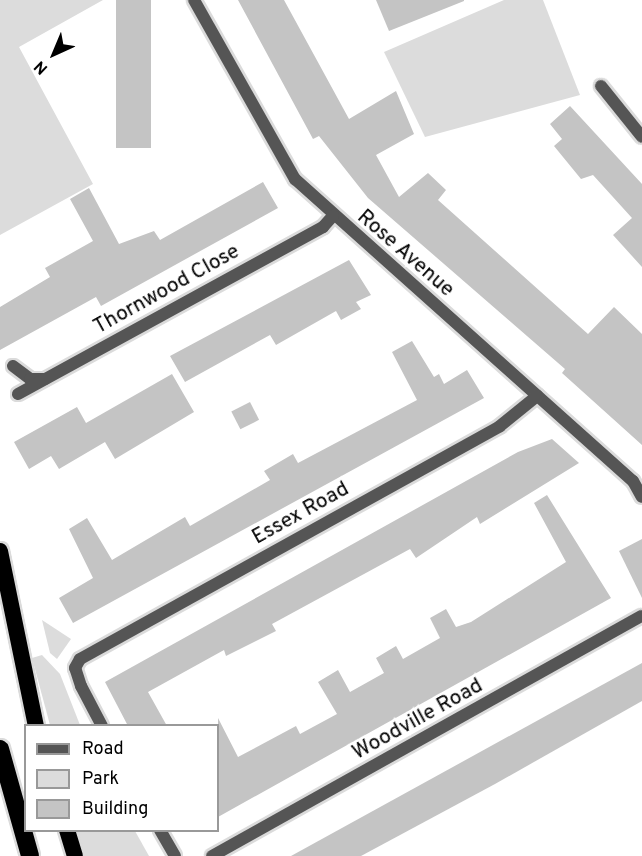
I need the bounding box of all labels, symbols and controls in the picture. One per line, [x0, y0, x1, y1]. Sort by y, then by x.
north arrow [24, 24, 84, 84]
text: N [30, 56, 53, 78]
street label: Rose Avenue [351, 205, 459, 303]
street label: Thornwood Close [90, 240, 244, 340]
street label: Essex Road [248, 477, 354, 551]
street label: Woodville Road [348, 674, 488, 766]
legend [24, 724, 219, 832]
text: Road [82, 738, 124, 761]
text: Park [82, 768, 119, 791]
text: Building [82, 798, 148, 821]

